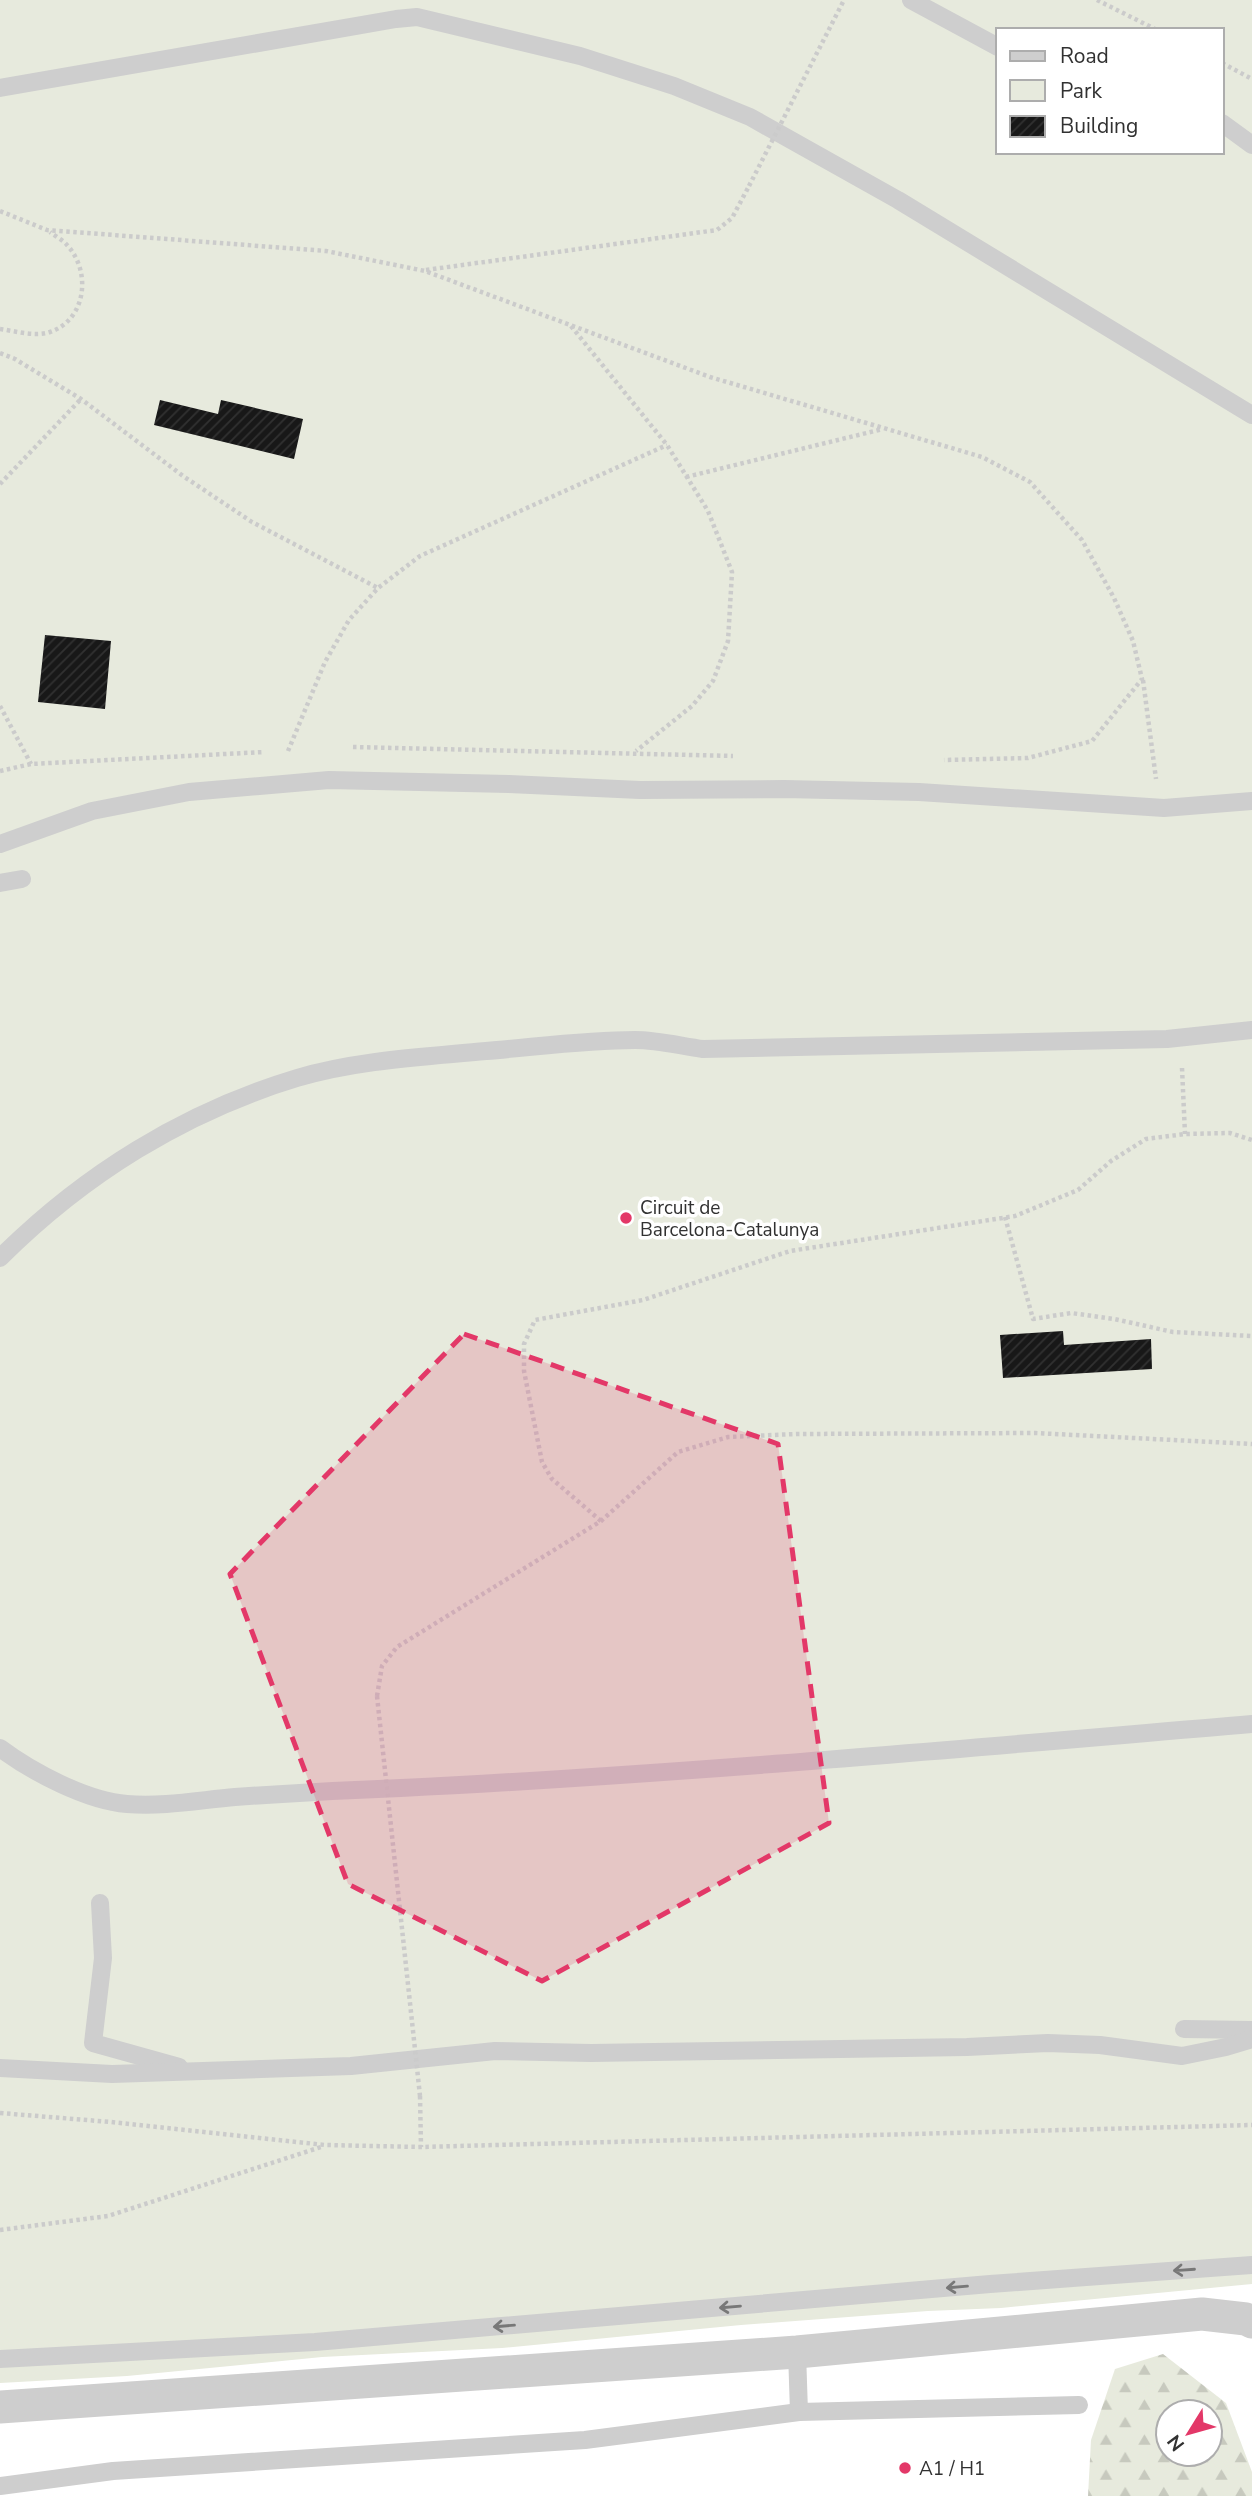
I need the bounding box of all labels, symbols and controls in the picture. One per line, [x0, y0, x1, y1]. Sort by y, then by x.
legend [996, 28, 1224, 154]
text: Road [1060, 42, 1109, 70]
text: Park [1060, 77, 1102, 105]
text: Building [1060, 112, 1138, 140]
place label: Circuit de Barcelona-Catalunya [640, 1195, 819, 1243]
marker: Circuit de Barcelona-Catalunya [618, 1210, 634, 1226]
one-way arrow [1173, 2264, 1196, 2277]
one-way arrow [946, 2281, 969, 2294]
one-way arrow [720, 2300, 742, 2313]
one-way arrow [493, 2320, 516, 2333]
north arrow [1154, 2398, 1224, 2468]
text: N [1162, 2429, 1191, 2456]
place label: A1 / H1 [919, 2456, 985, 2482]
marker: A1 / H1 [897, 2460, 913, 2476]

